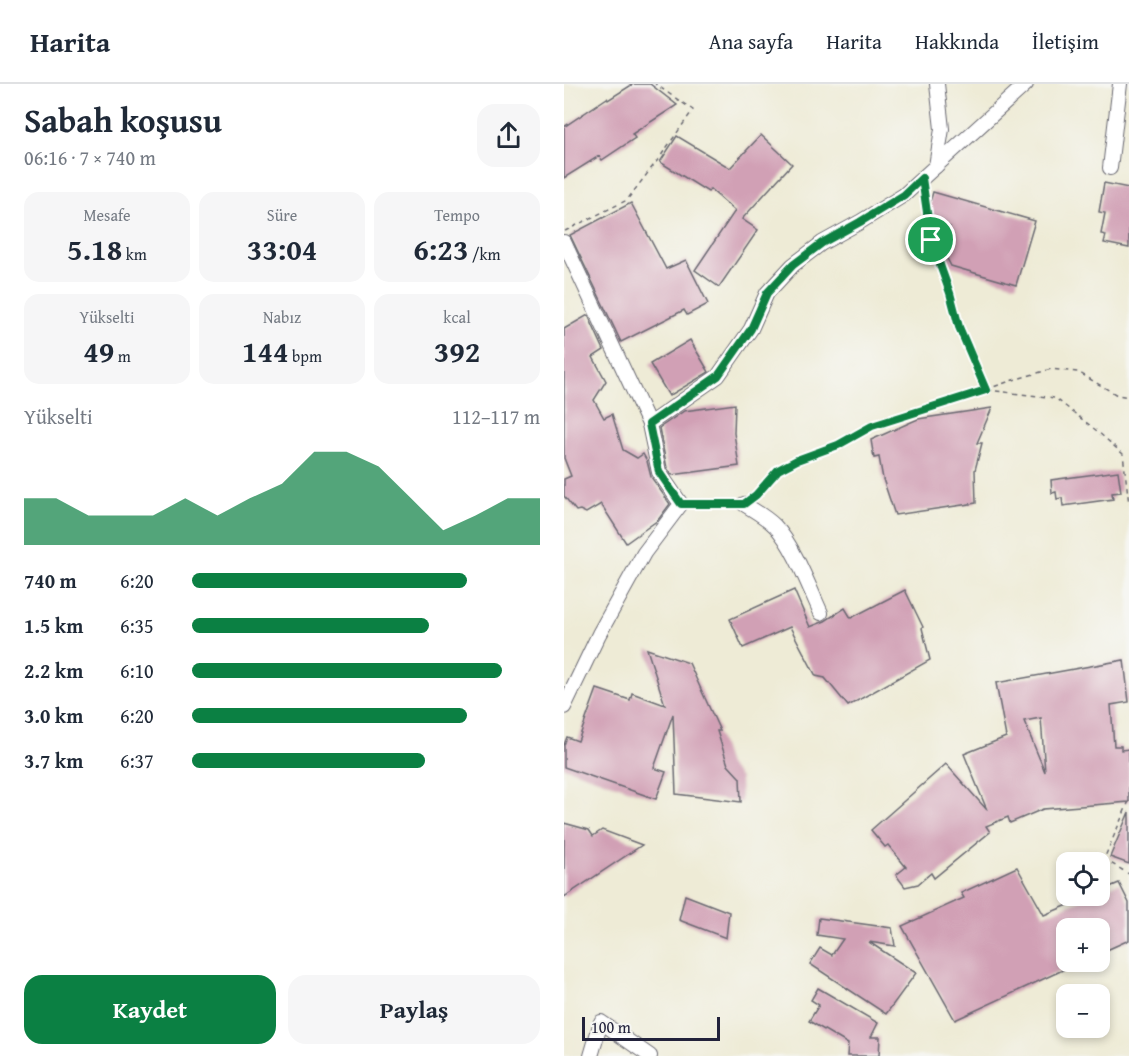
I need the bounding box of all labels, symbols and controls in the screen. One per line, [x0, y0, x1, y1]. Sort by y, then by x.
text: Harita [30, 21, 110, 62]
text: Ana sayfa [709, 26, 793, 57]
text: Harita [826, 26, 882, 57]
text: Hakkında [915, 26, 999, 57]
text: İletişim [1032, 26, 1099, 57]
text: Sabah koşusu [24, 96, 222, 144]
button: share [477, 104, 540, 167]
text: 06:16 · 7 × 740 m [24, 143, 156, 172]
text: Mesafe [83, 203, 131, 227]
text: Süre [267, 203, 297, 227]
text: Tempo [434, 203, 480, 227]
pin [905, 214, 956, 265]
icon: arrive [914, 223, 947, 256]
text: 5.18 [67, 227, 122, 271]
text: 33:04 [247, 227, 317, 271]
text: 6:23 [413, 227, 468, 271]
text: km [122, 242, 147, 266]
text: /km [468, 242, 501, 266]
text: Yükselti [80, 305, 134, 329]
text: Nabız [263, 305, 301, 329]
text: kcal [443, 305, 471, 329]
text: 49 [83, 329, 114, 373]
text: 144 [242, 329, 289, 373]
text: 392 [434, 329, 480, 373]
text: m [114, 344, 131, 368]
text: bpm [289, 344, 322, 368]
text: Yükselti [24, 402, 93, 431]
text: 112–117 m [452, 402, 540, 431]
text: 740 m [24, 566, 77, 595]
text: 6:20 [120, 566, 154, 595]
text: 1.5 km [24, 611, 83, 640]
text: 6:35 [120, 611, 154, 640]
text: 2.2 km [24, 656, 83, 685]
text: 6:10 [120, 656, 154, 685]
text: 3.0 km [24, 701, 83, 730]
text: 6:20 [120, 701, 154, 730]
text: 3.7 km [24, 746, 83, 775]
text: 6:37 [120, 746, 154, 775]
map controls [1056, 852, 1110, 1038]
button: locate [1056, 852, 1110, 906]
button: + [1056, 918, 1110, 972]
button: Kaydet [24, 975, 276, 1044]
button: Paylaş [288, 975, 540, 1044]
button: − [1056, 984, 1110, 1038]
scale bar [582, 1014, 720, 1042]
text: 100 m [591, 1015, 631, 1039]

